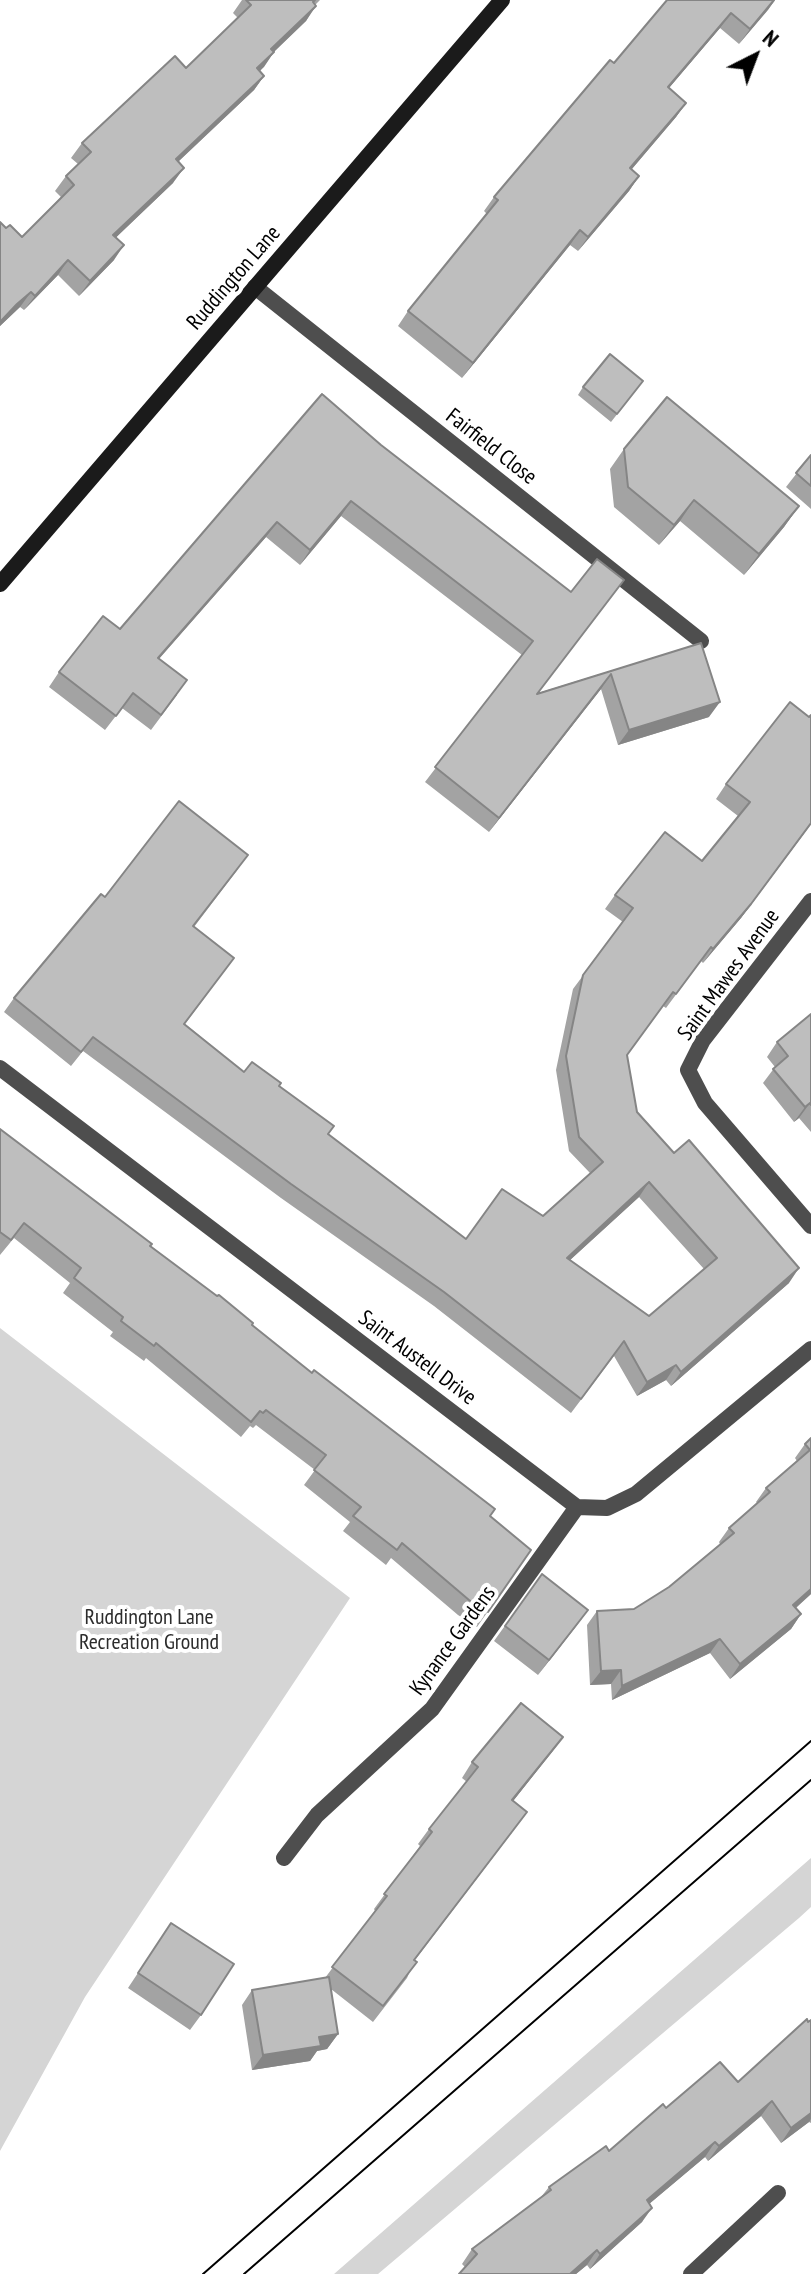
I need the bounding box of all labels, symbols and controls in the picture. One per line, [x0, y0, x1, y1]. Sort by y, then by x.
north arrow [715, 16, 795, 96]
text: N [757, 24, 785, 53]
street label: Ruddington Lane [182, 221, 286, 335]
street label: Fairfield Close [440, 403, 542, 491]
street label: Saint Mawes Avenue [673, 904, 785, 1046]
street label: Saint Austell Drive [353, 1305, 481, 1411]
street label: Kynance Gardens [404, 1581, 502, 1701]
park label: Ruddington Lane Recreation Ground [79, 1605, 219, 1656]

